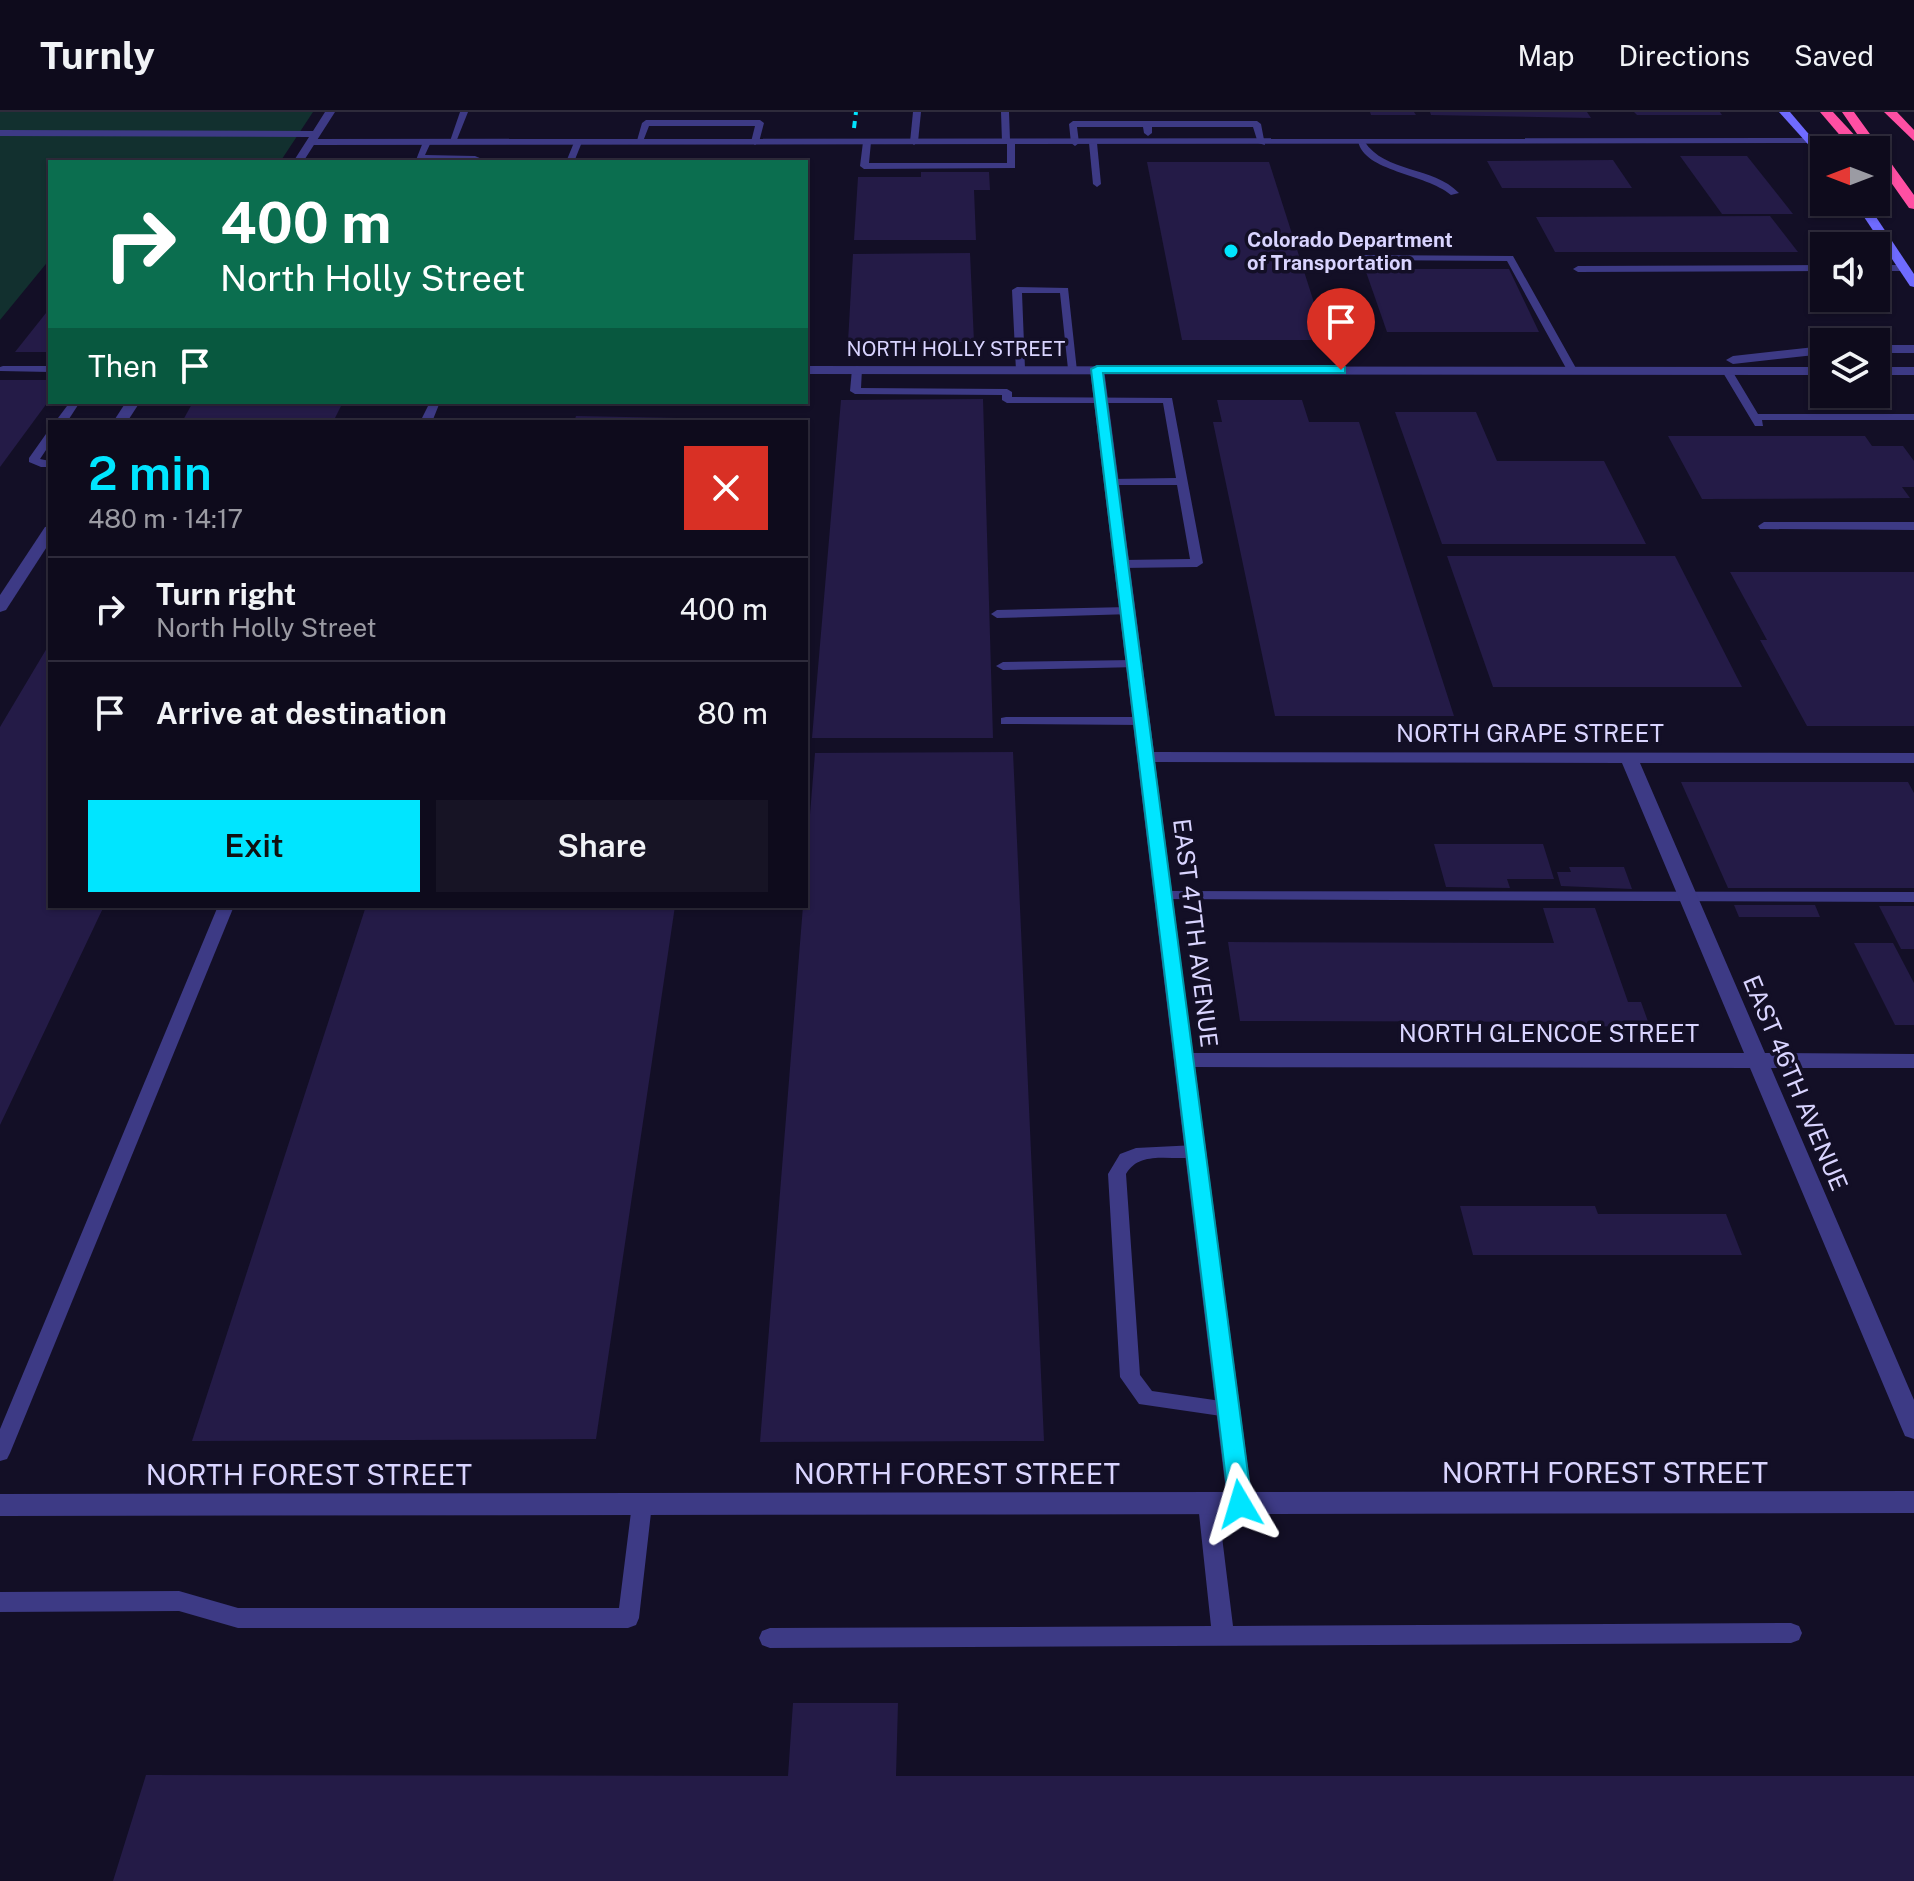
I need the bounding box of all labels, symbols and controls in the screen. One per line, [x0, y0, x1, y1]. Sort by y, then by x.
text: Turnly [40, 33, 155, 78]
text: Map [1518, 39, 1574, 72]
text: Directions [1618, 39, 1750, 72]
text: Saved [1794, 39, 1874, 72]
north arrow [1810, 136, 1890, 216]
map controls [1810, 136, 1890, 408]
text: 400 m [220, 190, 392, 256]
icon: right [88, 192, 192, 296]
place label: Colorado Department of Transportation [1247, 228, 1453, 275]
button: sound [1810, 232, 1890, 312]
marker: Colorado Department of Transportation [1222, 242, 1240, 260]
text: North Holly Street [220, 257, 526, 299]
pin [1307, 288, 1375, 370]
icon: arrive [1319, 300, 1363, 344]
button: layers [1810, 328, 1890, 408]
street label: NORTH HOLLY STREET [847, 337, 1066, 361]
icon: arrive [173, 344, 217, 388]
text: Then [88, 348, 157, 384]
text: 2 min [88, 444, 212, 501]
button: close [684, 446, 768, 530]
text: 480 m · 14:17 [88, 503, 243, 534]
text: Turn right [156, 576, 296, 612]
icon: right [88, 587, 132, 631]
text: 400 m [679, 591, 768, 627]
text: North Holly Street [156, 612, 377, 643]
icon: arrive [88, 691, 132, 735]
text: Arrive at destination [156, 695, 447, 731]
text: 80 m [697, 695, 768, 731]
street label: NORTH GRAPE STREET [1396, 719, 1664, 747]
button: Exit [88, 800, 420, 892]
button: Share [436, 800, 768, 892]
street label: EAST 47TH AVENUE [1168, 817, 1224, 1049]
street label: EAST 46TH AVENUE [1738, 971, 1854, 1194]
street label: NORTH GLENCOE STREET [1399, 1019, 1699, 1047]
street label: NORTH FOREST STREET [1442, 1456, 1768, 1489]
street label: NORTH FOREST STREET [794, 1457, 1120, 1490]
street label: NORTH FOREST STREET [146, 1458, 472, 1491]
position arrow [1198, 1462, 1282, 1546]

